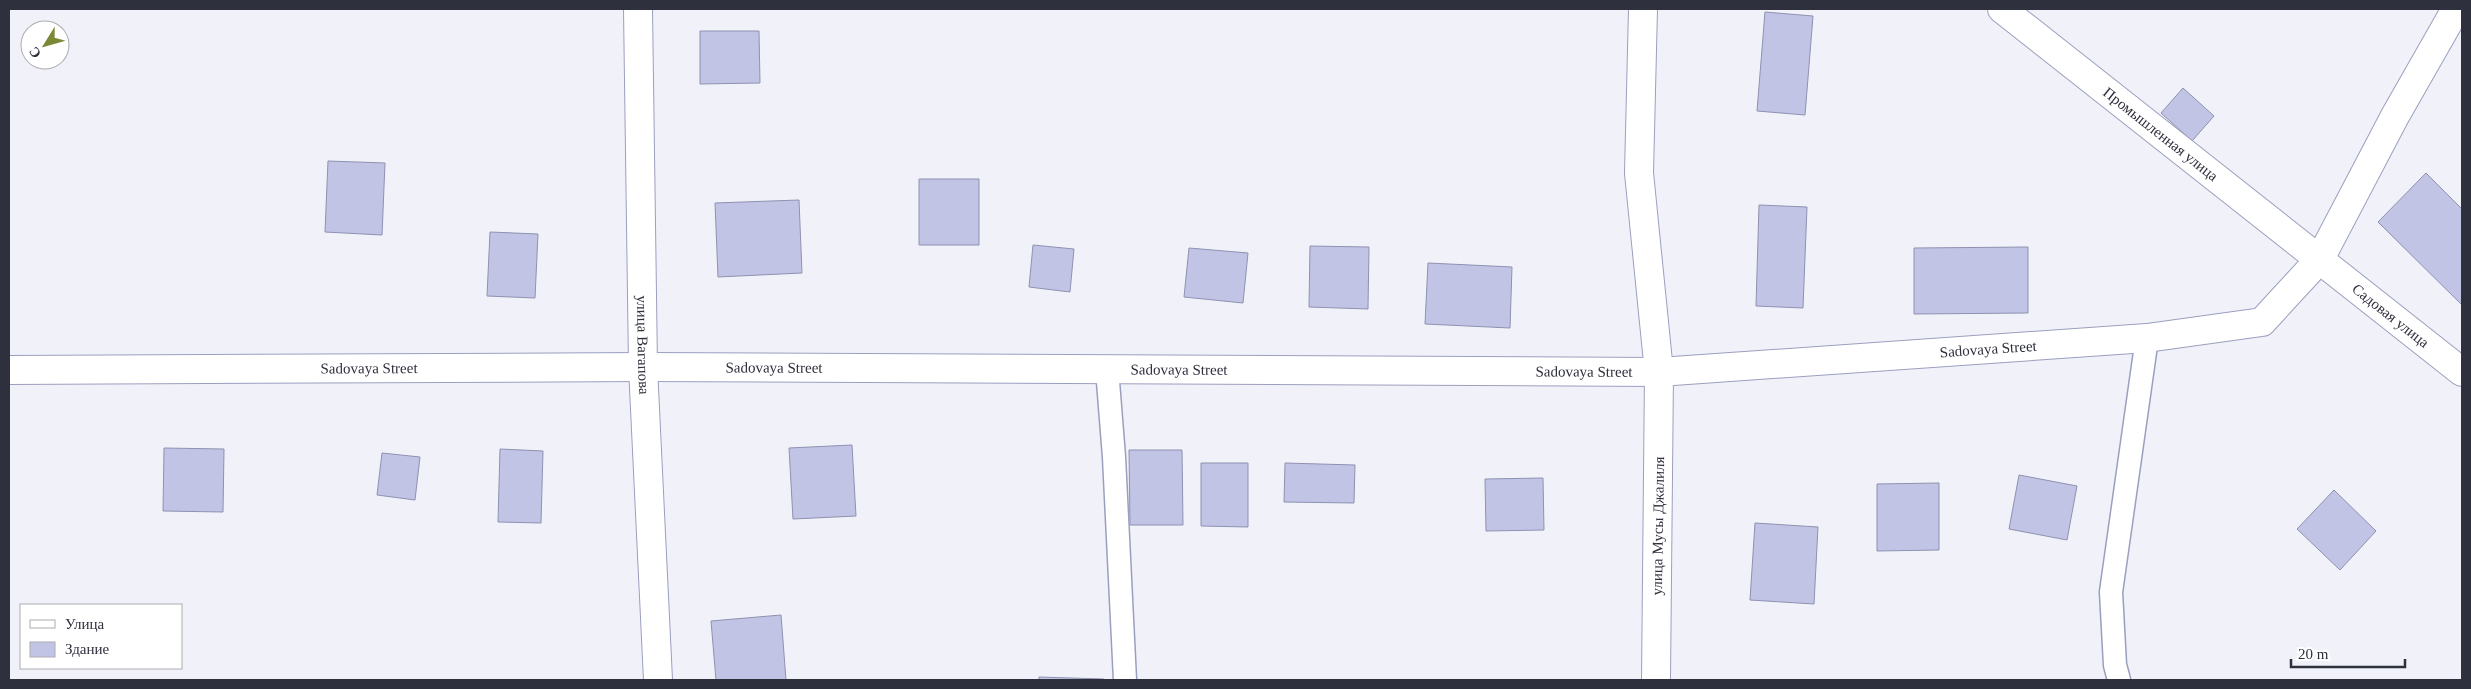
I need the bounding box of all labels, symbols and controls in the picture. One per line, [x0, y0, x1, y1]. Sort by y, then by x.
north arrow [20, 20, 70, 70]
text: С [26, 44, 44, 61]
street label: Промышленная улица [2100, 84, 2221, 184]
street label: Садовая улица [2349, 281, 2432, 351]
street label: улица Вагапова [634, 295, 652, 395]
street label: Sadovaya Street [1939, 338, 2038, 360]
street label: Sadovaya Street [725, 359, 823, 376]
street label: Sadovaya Street [320, 360, 418, 377]
street label: Sadovaya Street [1130, 361, 1228, 378]
street label: Sadovaya Street [1535, 363, 1633, 380]
street label: улица Мусы Джалиля [1649, 456, 1667, 596]
legend [20, 604, 182, 669]
text: Улица [65, 616, 104, 632]
scale bar [2291, 636, 2405, 668]
text: Здание [65, 641, 109, 657]
text: 20 m [2298, 646, 2329, 662]

